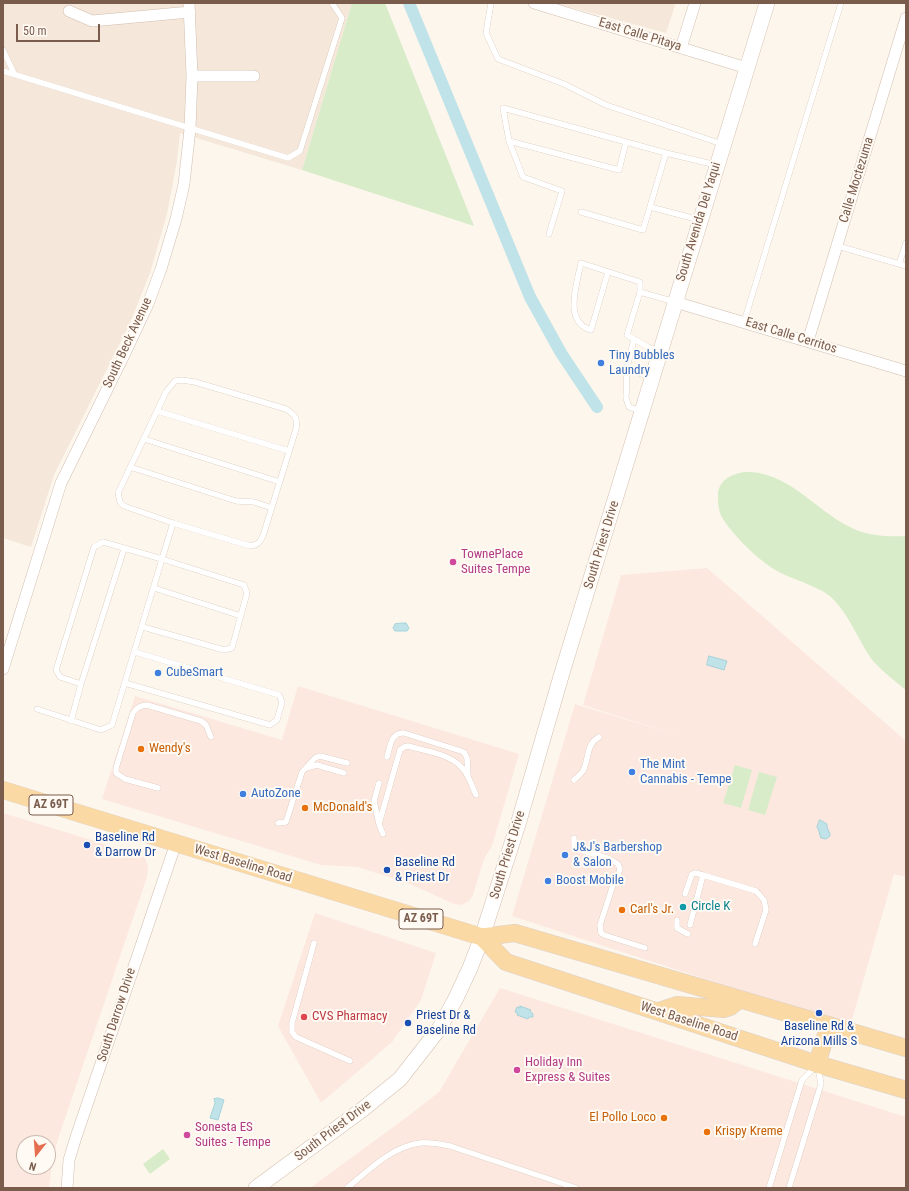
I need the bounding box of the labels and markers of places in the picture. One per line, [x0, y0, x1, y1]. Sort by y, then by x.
place label: Tiny Bubbles Laundry [609, 348, 675, 379]
marker: Tiny Bubbles Laundry [596, 358, 606, 368]
place label: TownePlace Suites Tempe [461, 547, 530, 578]
marker: TownePlace Suites Tempe [448, 557, 458, 567]
place label: CubeSmart [166, 665, 223, 681]
marker: CubeSmart [153, 668, 163, 678]
place label: Wendy's [149, 741, 191, 757]
marker: Wendy's [136, 744, 146, 754]
place label: The Mint Cannabis - Tempe [640, 757, 731, 788]
marker: The Mint Cannabis - Tempe [627, 767, 637, 777]
place label: AutoZone [251, 786, 301, 802]
marker: AutoZone [238, 789, 248, 799]
place label: McDonald's [313, 800, 372, 816]
marker: McDonald's [300, 803, 310, 813]
place label: Baseline Rd & Darrow Dr [95, 830, 156, 861]
marker: Baseline Rd & Darrow Dr [82, 840, 92, 850]
place label: J&J's Barbershop & Salon [573, 840, 662, 871]
marker: J&J's Barbershop & Salon [560, 850, 570, 860]
place label: Baseline Rd & Priest Dr [395, 855, 455, 886]
marker: Baseline Rd & Priest Dr [382, 865, 392, 875]
place label: Boost Mobile [556, 873, 624, 889]
marker: Boost Mobile [543, 876, 553, 886]
place label: Circle K [691, 899, 730, 915]
place label: Carl's Jr. [630, 902, 674, 918]
marker: Circle K [678, 902, 688, 912]
marker: Carl's Jr. [617, 905, 627, 915]
place label: Priest Dr & Baseline Rd [416, 1008, 476, 1039]
marker: Baseline Rd & Arizona Mills S [814, 1008, 824, 1018]
place label: CVS Pharmacy [312, 1009, 387, 1025]
marker: CVS Pharmacy [299, 1012, 309, 1022]
marker: Priest Dr & Baseline Rd [403, 1018, 413, 1028]
place label: Baseline Rd & Arizona Mills S [781, 1019, 857, 1050]
place label: Holiday Inn Express & Suites [525, 1055, 610, 1086]
marker: Holiday Inn Express & Suites [512, 1065, 522, 1075]
place label: El Pollo Loco [589, 1110, 656, 1126]
marker: El Pollo Loco [659, 1113, 669, 1123]
place label: Sonesta ES Suites - Tempe [195, 1120, 271, 1151]
place label: Krispy Kreme [715, 1124, 783, 1140]
marker: Krispy Kreme [702, 1127, 712, 1137]
marker: Sonesta ES Suites - Tempe [182, 1130, 192, 1140]

